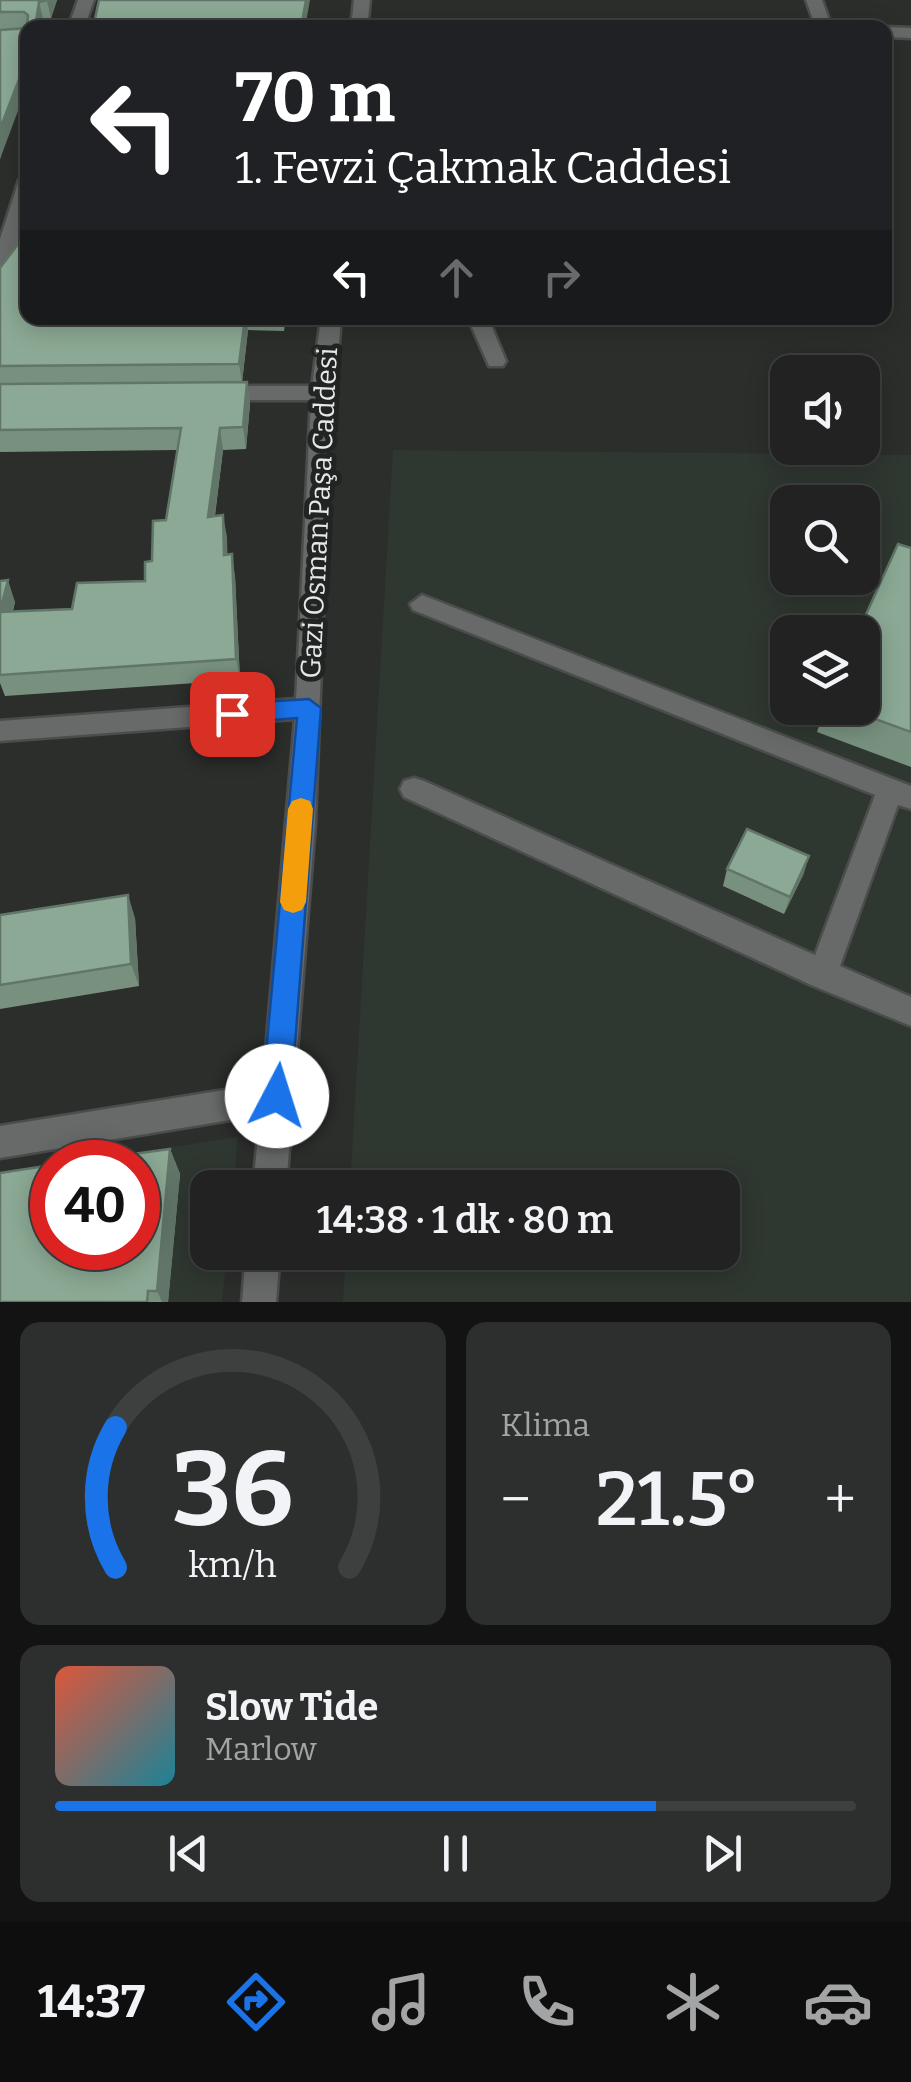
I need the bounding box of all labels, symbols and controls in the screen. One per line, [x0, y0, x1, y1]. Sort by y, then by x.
text: 70 m [235, 56, 395, 140]
icon: left [70, 60, 200, 190]
text: 1. Fevzi Çakmak Caddesi [235, 141, 731, 195]
icon: left [324, 250, 379, 305]
icon: ahead [429, 250, 484, 305]
icon: right [534, 250, 589, 305]
street label: Gazi Osman Paşa Caddesi [294, 347, 344, 679]
map controls [770, 355, 880, 725]
button: sound [770, 355, 880, 465]
button: search [770, 485, 880, 595]
button: layers [770, 615, 880, 725]
pin [190, 672, 275, 757]
icon: arrive [205, 687, 260, 742]
position arrow [225, 1044, 329, 1148]
speed limit sign: 40 [30, 1140, 160, 1270]
text: 14:38 · 1 dk · 80 m [317, 1197, 613, 1243]
text: Klima [501, 1406, 590, 1444]
text: 36 [172, 1428, 293, 1553]
text: 21.5° [596, 1455, 760, 1545]
text: − [501, 1467, 531, 1533]
text: + [825, 1467, 856, 1533]
text: km/h [189, 1544, 277, 1586]
text: Slow Tide [205, 1684, 378, 1730]
text: Marlow [205, 1730, 317, 1768]
icon: previous [161, 1826, 216, 1881]
icon: pause [428, 1826, 483, 1881]
icon: next [695, 1826, 750, 1881]
icon: directions [221, 1967, 291, 2037]
icon: music [366, 1967, 436, 2037]
icon: phone [512, 1967, 582, 2037]
icon: climate [658, 1967, 728, 2037]
icon: car [803, 1967, 873, 2037]
text: 14:37 [38, 1975, 145, 2029]

